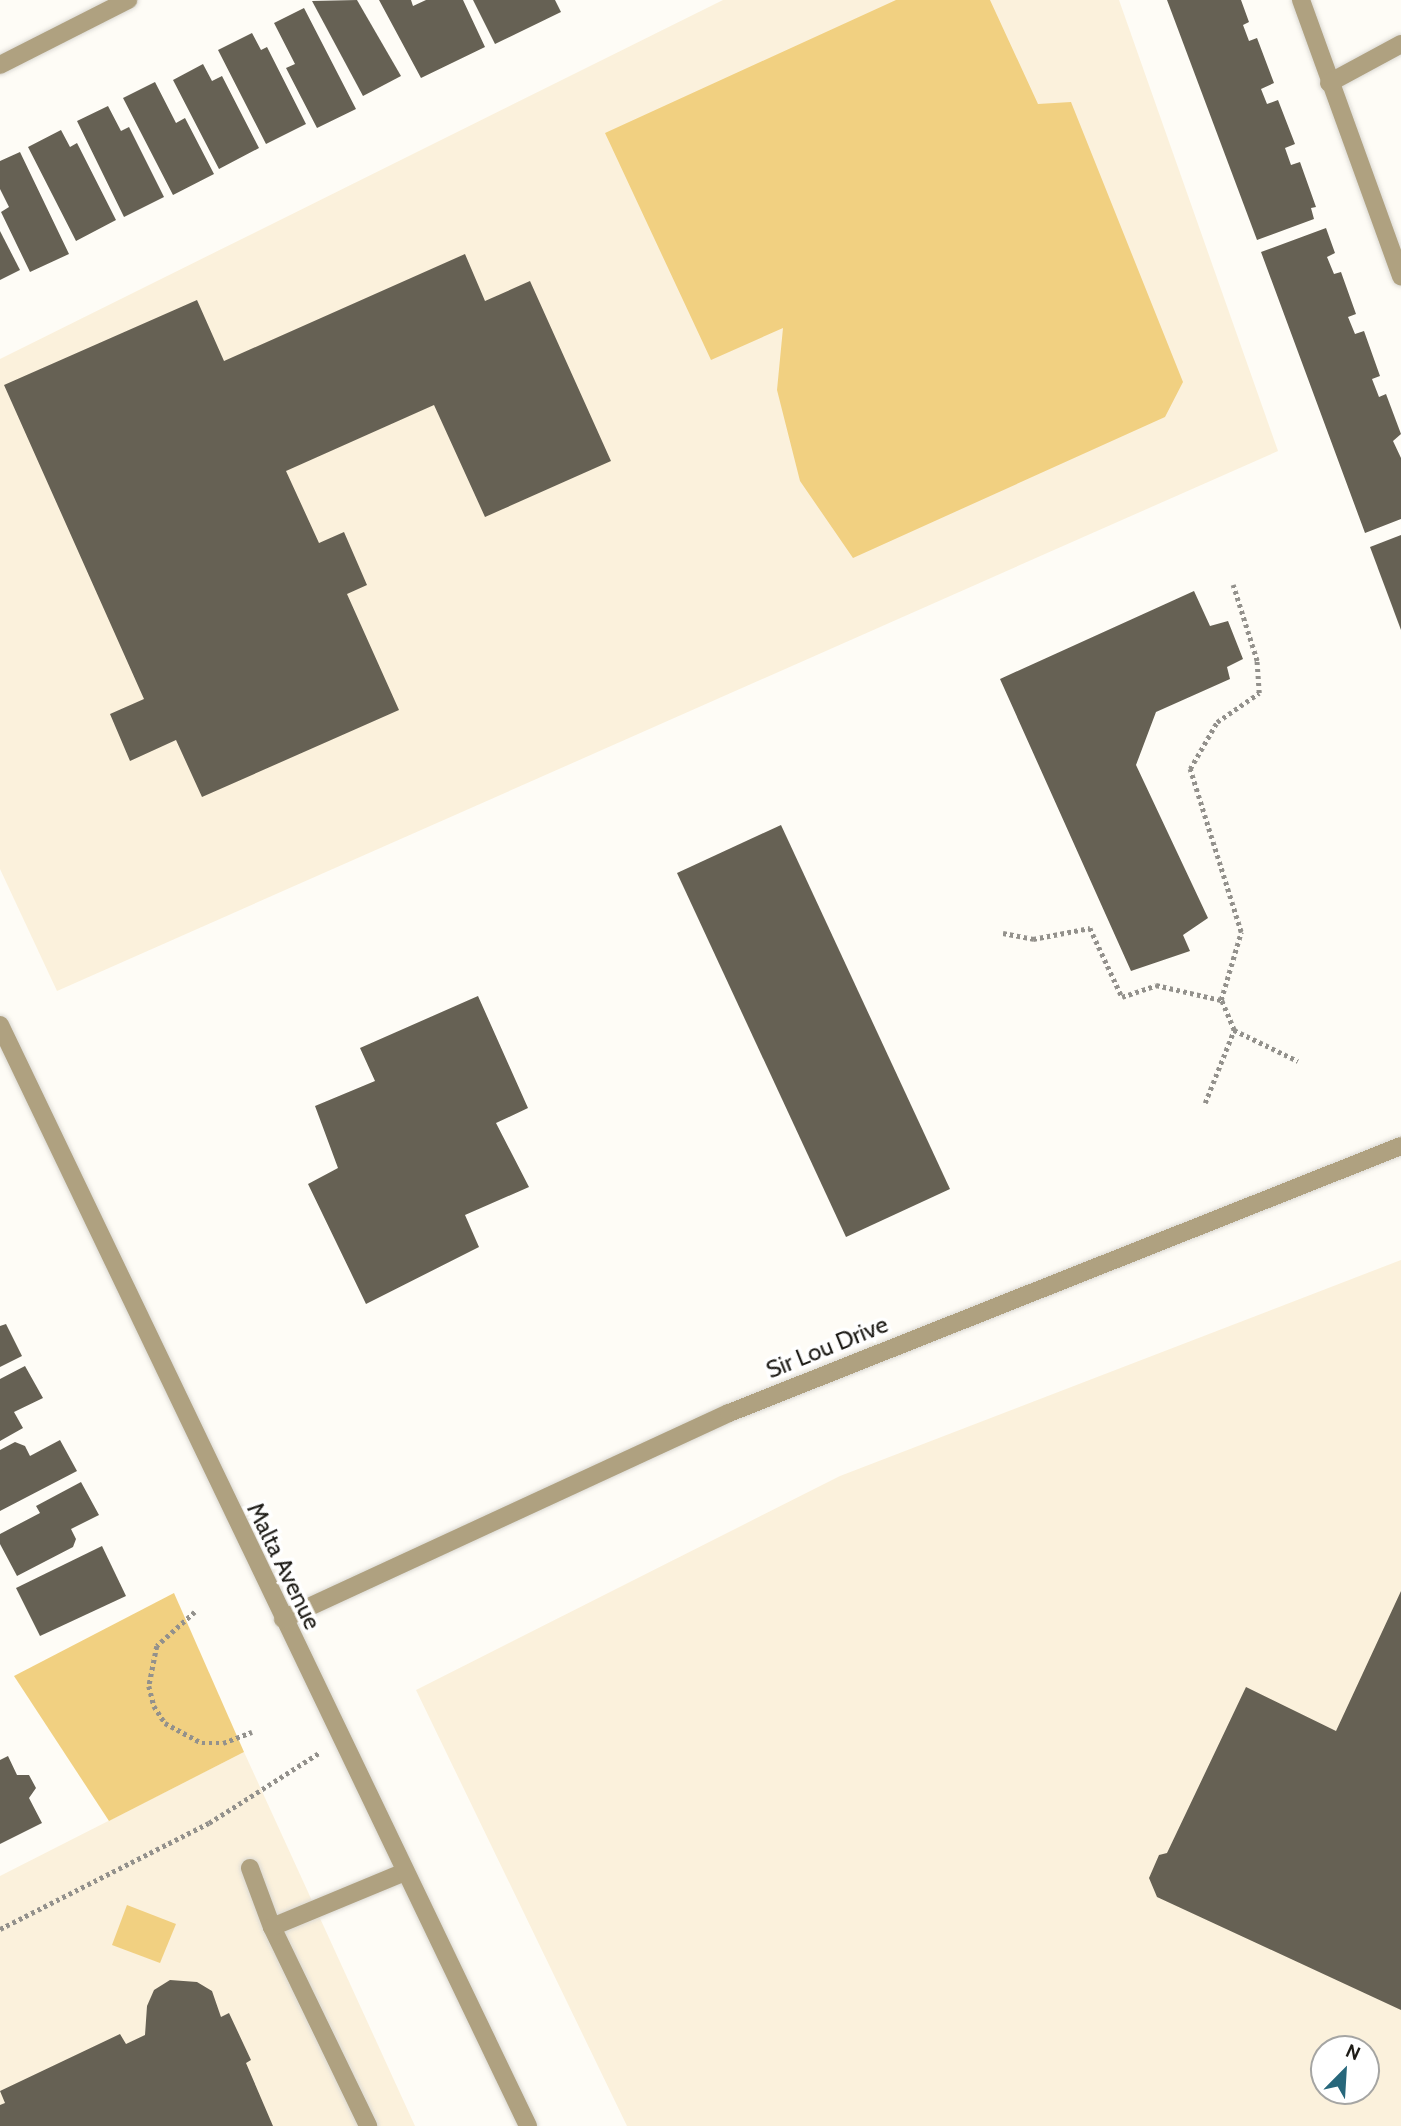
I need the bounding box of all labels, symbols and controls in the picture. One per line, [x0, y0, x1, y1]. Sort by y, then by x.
street label: Sir Lou Drive [762, 1310, 892, 1384]
street label: Malta Avenue [241, 1498, 327, 1634]
north arrow [1310, 2035, 1380, 2105]
text: N [1342, 2039, 1364, 2065]

